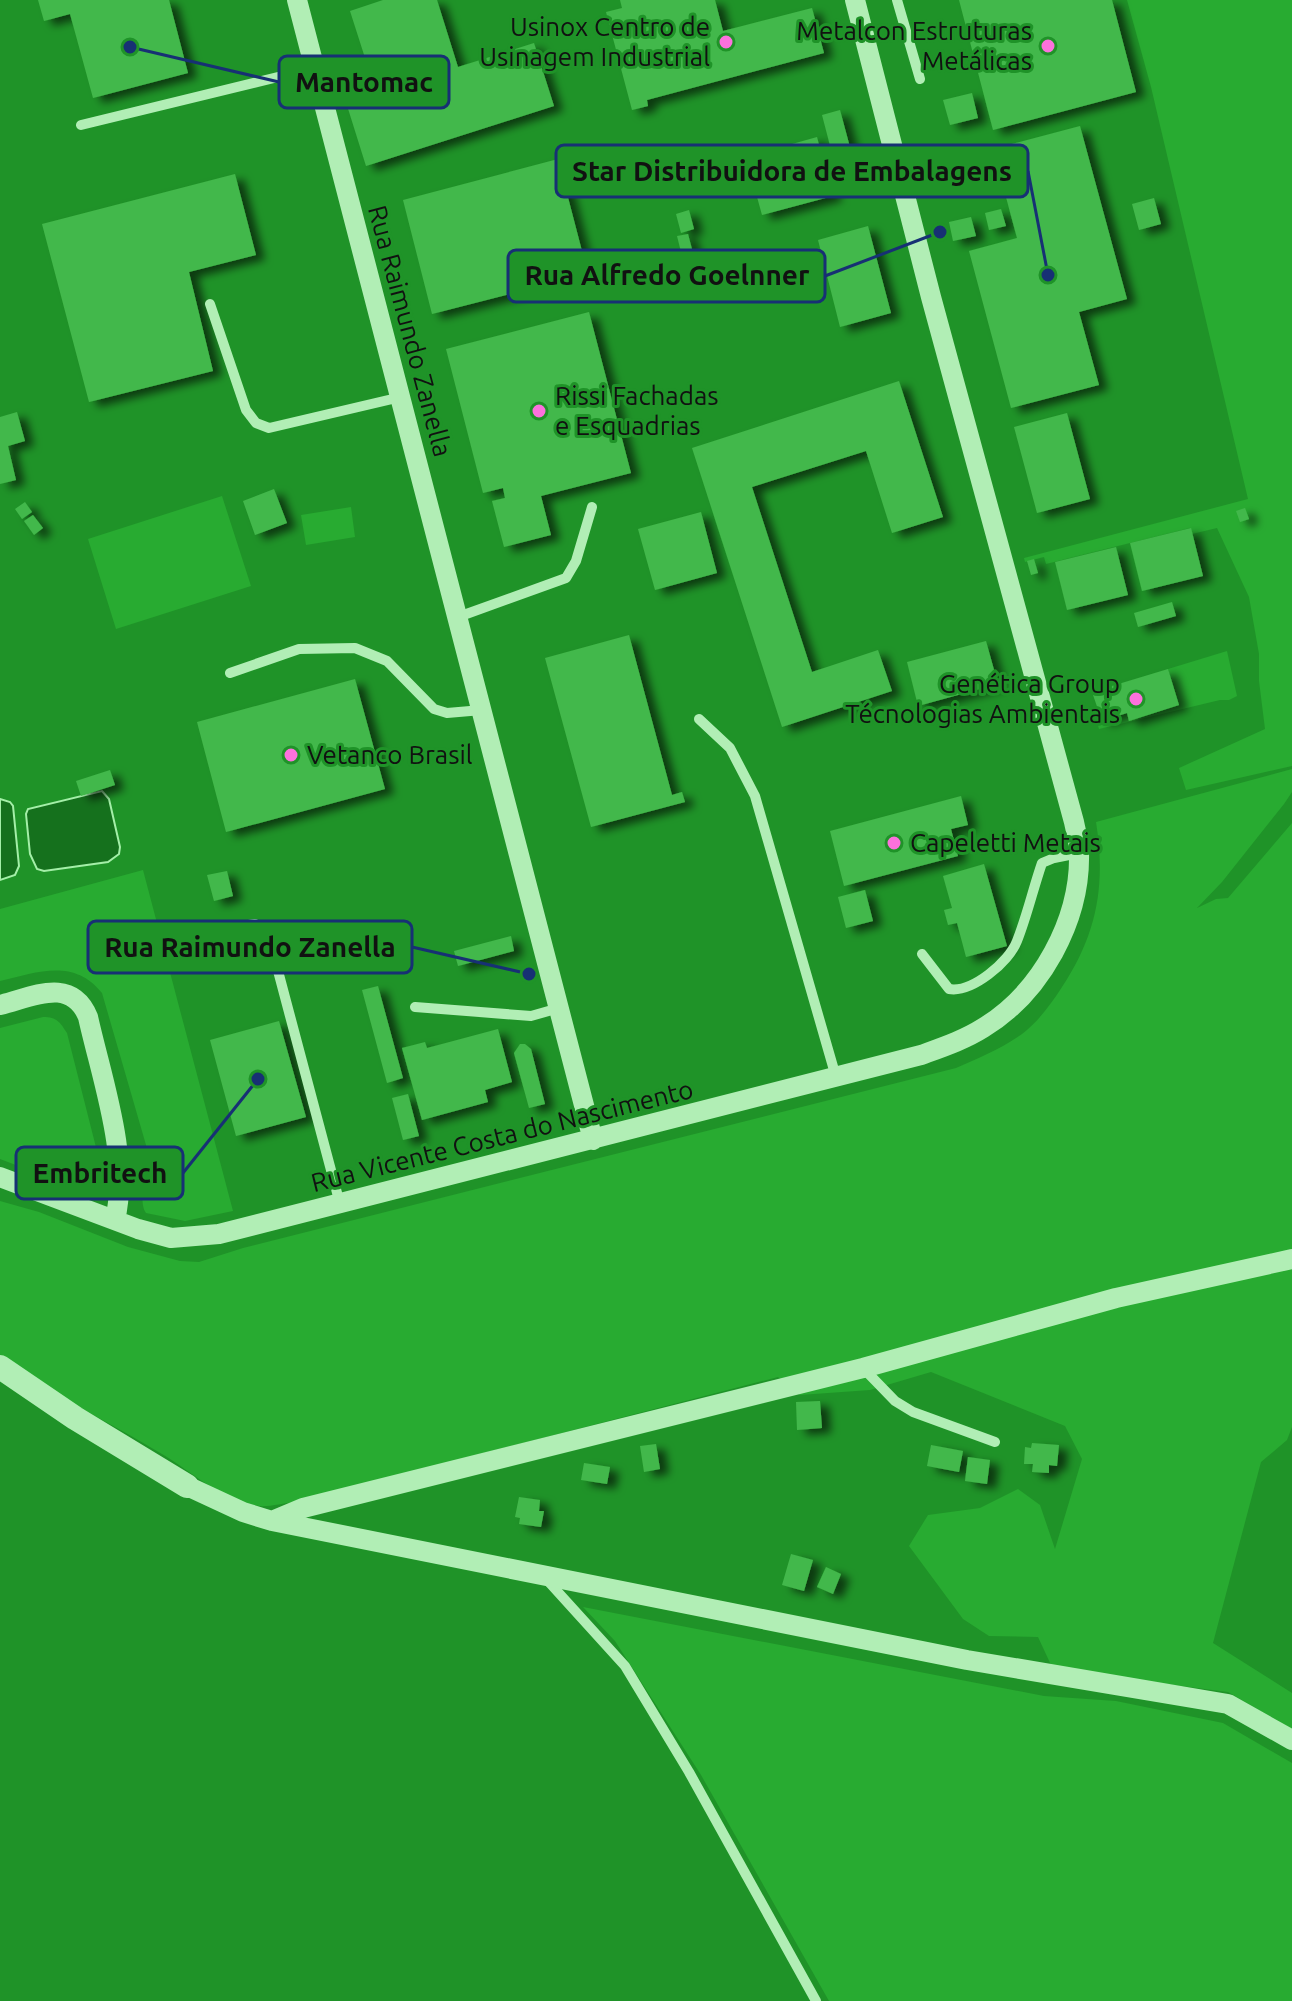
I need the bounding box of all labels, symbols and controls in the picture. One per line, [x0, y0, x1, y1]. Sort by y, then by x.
place label: Usinox Centro de Usinagem Industrial [479, 12, 710, 71]
place label: Metalcon Estruturas Metálicas [796, 16, 1032, 75]
marker: Usinox Centro de Usinagem Industrial [717, 33, 735, 51]
marker: Metalcon Estruturas Metálicas [1039, 37, 1057, 55]
callout: Mantomac [279, 56, 449, 108]
text: Mantomac [295, 66, 433, 97]
callout: Star Distribuidora de Embalagens [556, 145, 1028, 197]
text: Star Distribuidora de Embalagens [572, 155, 1012, 186]
street label: Rua Raimundo Zanella [363, 202, 458, 460]
callout: Rua Alfredo Goelnner [508, 250, 825, 302]
text: Rua Alfredo Goelnner [525, 259, 810, 290]
place label: Rissi Fachadas e Esquadrias [555, 381, 719, 440]
marker: Rissi Fachadas e Esquadrias [530, 402, 548, 420]
place label: Genética Group Técnologias Ambientais [845, 669, 1120, 728]
marker: Genética Group Técnologias Ambientais [1127, 690, 1145, 708]
place label: Vetanco Brasil [307, 740, 473, 769]
marker: Vetanco Brasil [282, 746, 300, 764]
place label: Capeletti Metais [910, 828, 1101, 857]
marker: Capeletti Metais [885, 834, 903, 852]
callout: Rua Raimundo Zanella [88, 921, 412, 973]
text: Rua Raimundo Zanella [104, 931, 396, 962]
street label: Rua Vicente Costa do Nascimento [308, 1074, 696, 1197]
callout: Embritech [16, 1147, 183, 1199]
text: Embritech [33, 1157, 167, 1188]

